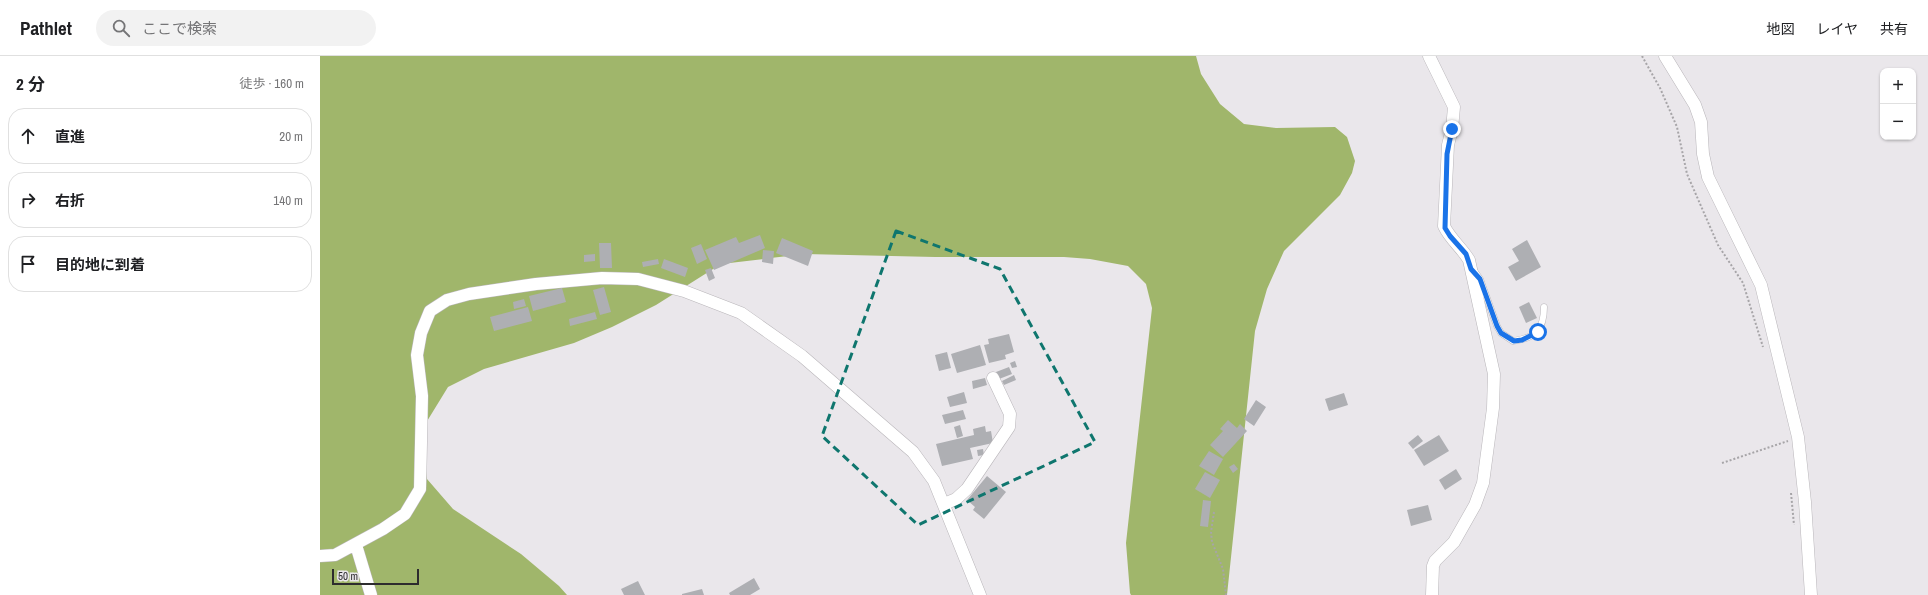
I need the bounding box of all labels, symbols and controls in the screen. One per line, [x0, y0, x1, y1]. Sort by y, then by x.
search box [96, 10, 376, 46]
text: Pathlet [20, 15, 72, 41]
icon: search [110, 17, 132, 39]
text: ここで検索 [142, 18, 217, 39]
text: 地図 [1766, 20, 1794, 38]
text: レイヤ [1816, 20, 1858, 38]
text: 共有 [1880, 20, 1908, 38]
map controls [1880, 68, 1916, 140]
button: + [1880, 68, 1916, 104]
text: 2 分 [16, 72, 45, 95]
text: 徒歩 · 160 m [239, 75, 304, 92]
button: − [1880, 104, 1916, 140]
route end [1443, 120, 1461, 138]
icon: ahead [17, 125, 39, 147]
text: 直進 [55, 126, 85, 147]
text: 20 m [279, 128, 303, 145]
icon: right [17, 189, 39, 211]
text: 右折 [55, 190, 85, 211]
text: 140 m [273, 192, 303, 209]
icon: arrive [17, 253, 39, 275]
text: 目的地に到着 [55, 254, 145, 275]
route start [1529, 323, 1547, 341]
scale bar [332, 567, 419, 586]
text: 50 m [338, 569, 358, 583]

